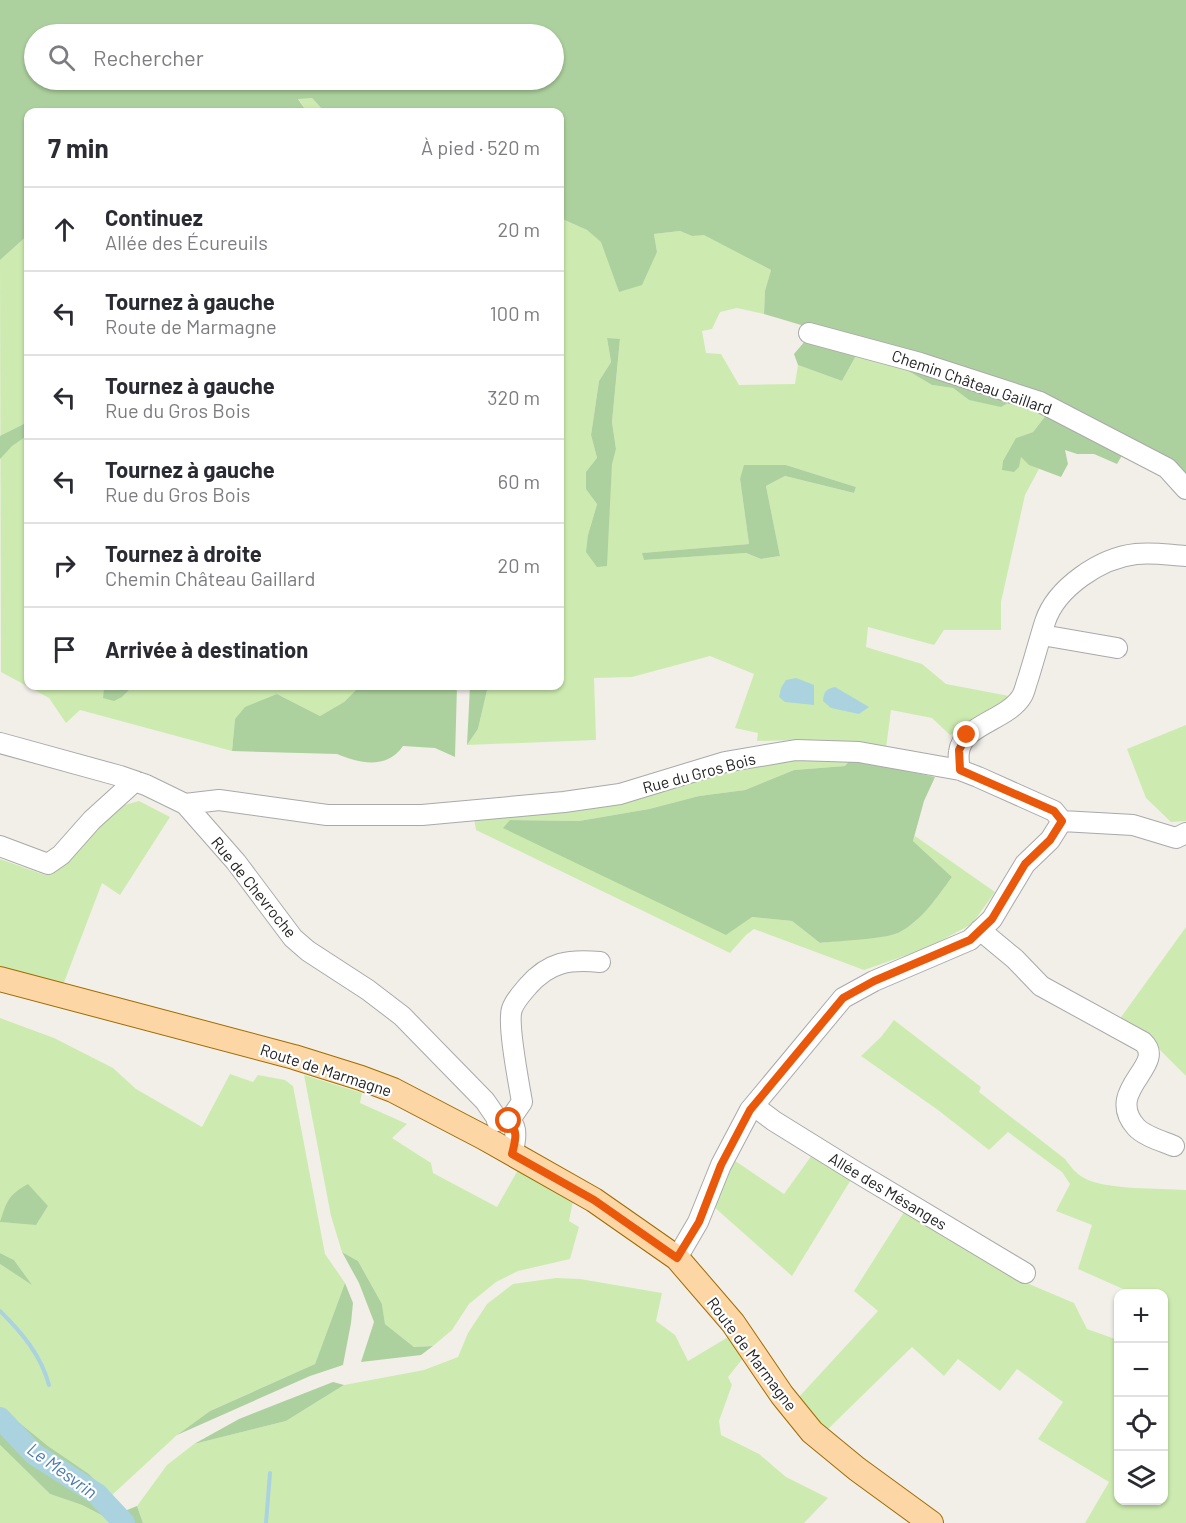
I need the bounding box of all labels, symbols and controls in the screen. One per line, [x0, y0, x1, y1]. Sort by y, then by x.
search box [24, 24, 564, 90]
icon: search [45, 41, 78, 74]
text: Rechercher [93, 44, 204, 70]
text: 7 min [48, 132, 109, 163]
text: À pied · 520 m [421, 135, 540, 159]
text: Continuez [105, 204, 203, 230]
icon: ahead [48, 213, 81, 246]
text: 20 m [497, 217, 540, 241]
text: Allée des Écureuils [105, 230, 268, 254]
text: Tournez à gauche [105, 288, 275, 314]
icon: left [48, 297, 81, 330]
text: 100 m [490, 301, 540, 325]
text: Route de Marmagne [105, 314, 277, 338]
street label: Chemin Château Gaillard [889, 345, 1055, 418]
text: Tournez à gauche [105, 372, 275, 398]
icon: left [48, 381, 81, 414]
text: 320 m [487, 385, 540, 409]
text: Rue du Gros Bois [105, 398, 250, 422]
text: Tournez à gauche [105, 456, 275, 482]
icon: left [48, 465, 81, 498]
text: 60 m [498, 469, 540, 493]
text: Rue du Gros Bois [105, 482, 250, 506]
text: Tournez à droite [105, 540, 262, 566]
icon: right [48, 549, 81, 582]
text: 20 m [497, 553, 540, 577]
text: Chemin Château Gaillard [105, 566, 315, 590]
icon: arrive [48, 633, 81, 666]
text: Arrivée à destination [105, 636, 308, 662]
route end [953, 721, 979, 747]
street label: Rue du Gros Bois [640, 748, 758, 797]
street label: Rue de Chevroche [208, 832, 301, 941]
street label: Route de Marmagne [258, 1039, 394, 1100]
route start [495, 1107, 521, 1133]
street label: Allée des Mésanges [826, 1148, 951, 1233]
map controls [1114, 1289, 1168, 1505]
button: + [1114, 1289, 1168, 1343]
street label: Route de Marmagne [704, 1293, 801, 1414]
button: − [1114, 1343, 1168, 1397]
button: locate [1114, 1397, 1168, 1451]
water label: Le Mesvrin [23, 1438, 102, 1503]
button: layers [1114, 1451, 1168, 1505]

